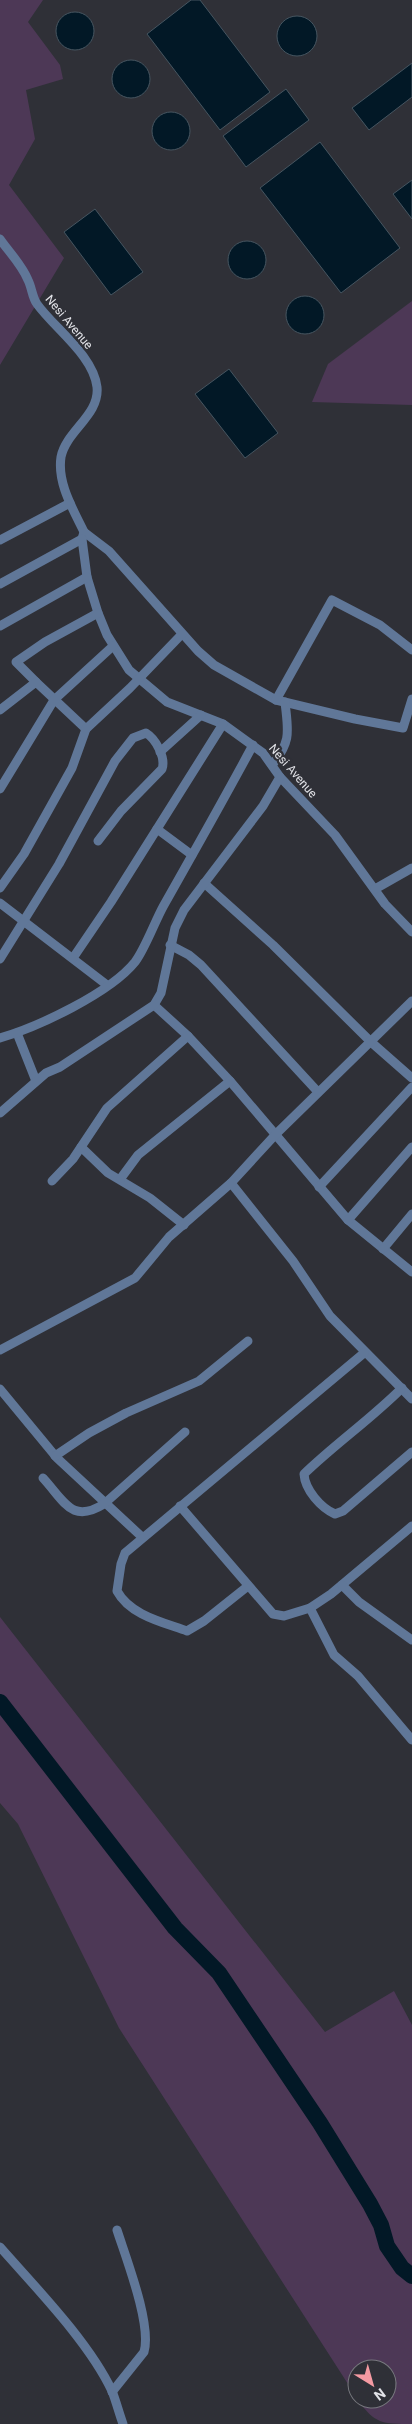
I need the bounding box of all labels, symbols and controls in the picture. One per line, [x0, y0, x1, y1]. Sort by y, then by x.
street label: Nesi Avenue [42, 292, 96, 352]
street label: Nesi Avenue [266, 741, 320, 801]
north arrow [347, 2359, 397, 2409]
text: N [371, 2385, 389, 2404]

